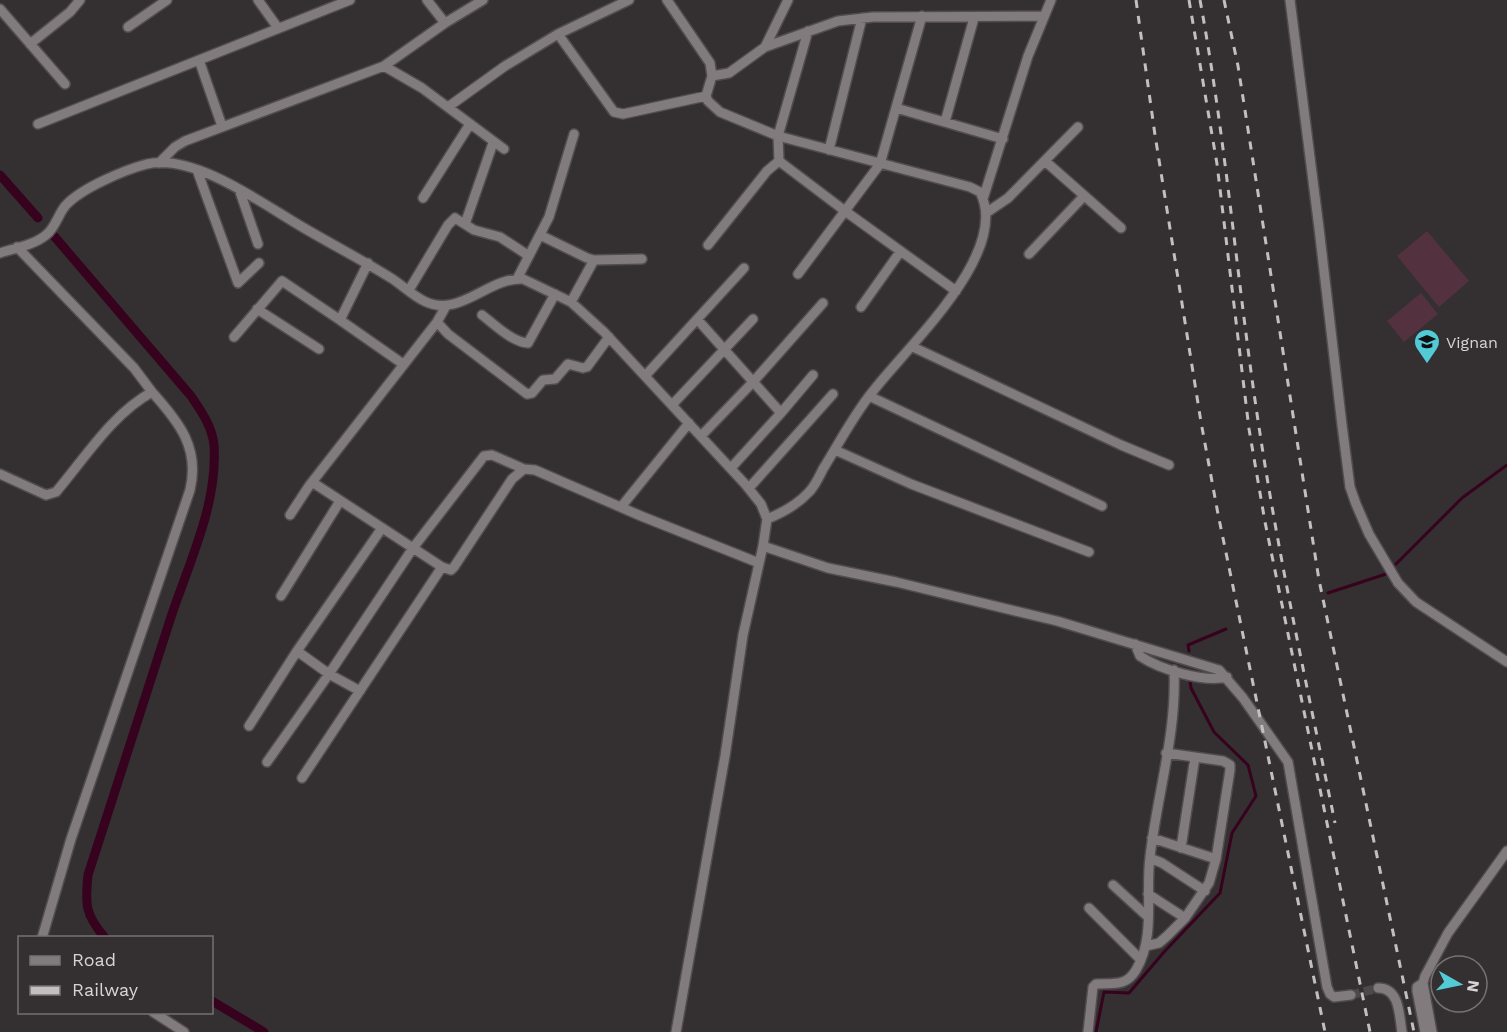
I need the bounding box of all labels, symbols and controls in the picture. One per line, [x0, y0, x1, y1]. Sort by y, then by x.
school or university icon: Vignan [1412, 327, 1442, 365]
place label: Vignan [1446, 333, 1498, 352]
legend [18, 936, 213, 1014]
text: Road [72, 949, 116, 970]
north arrow [1429, 954, 1489, 1014]
text: Railway [72, 979, 139, 1000]
text: N [1463, 979, 1484, 994]

